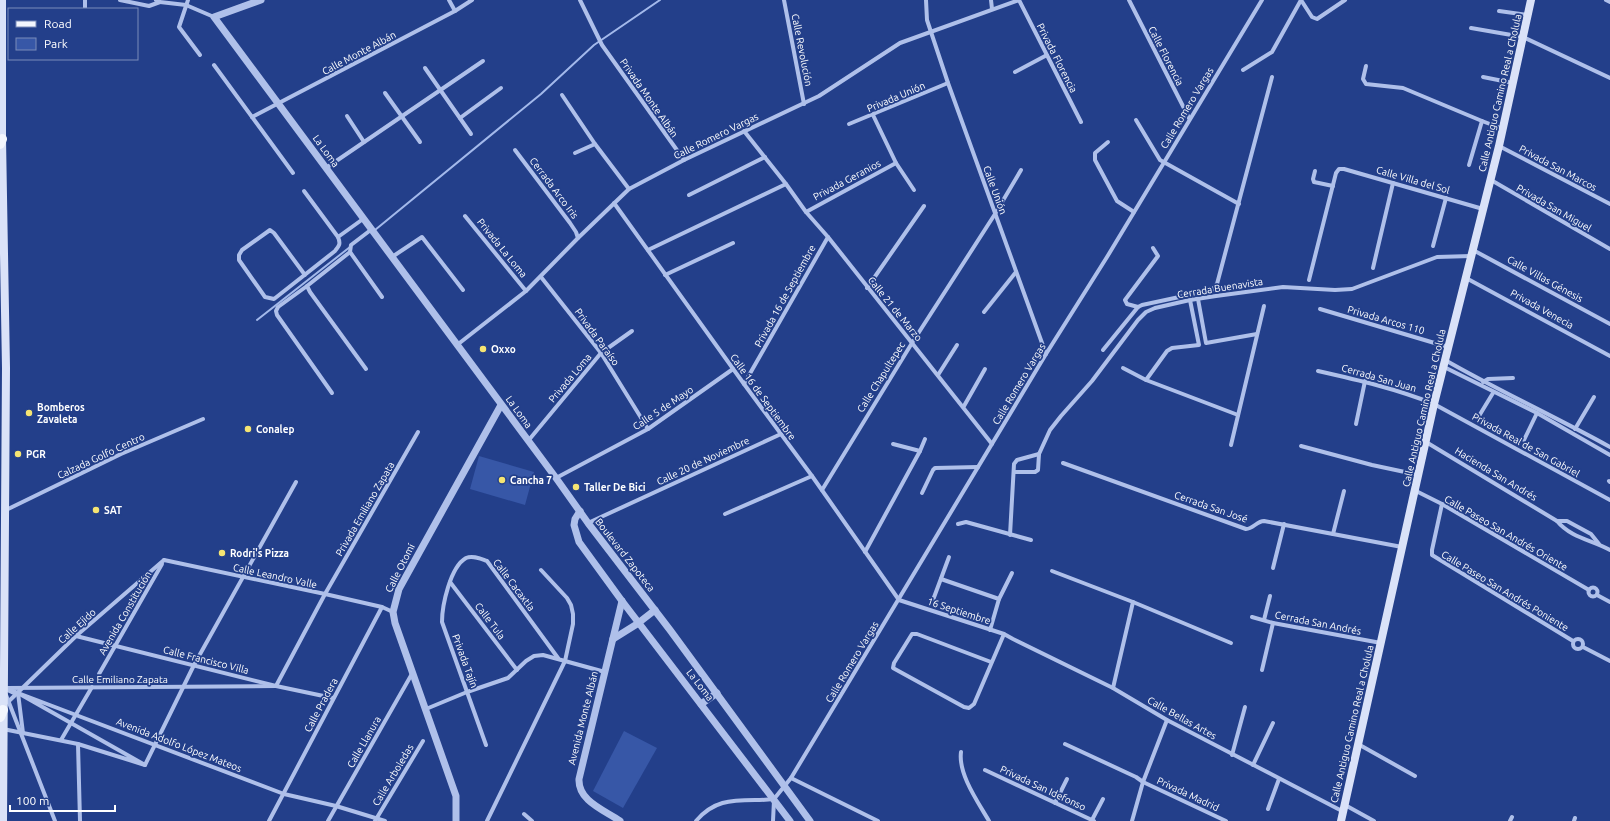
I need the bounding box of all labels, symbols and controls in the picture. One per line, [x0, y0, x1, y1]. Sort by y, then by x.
legend [8, 8, 138, 60]
street label: Calle Revolución [790, 13, 814, 87]
street label: Calle Antiguo Camino Real a Cholula [1476, 13, 1524, 173]
text: Road [44, 17, 72, 30]
street label: Privada Florencia [1035, 21, 1079, 95]
street label: Calle Florencia [1146, 24, 1186, 88]
street label: Calle Monte Albán [320, 29, 398, 77]
text: Park [44, 37, 68, 50]
street label: Privada Monte Albán [618, 57, 680, 139]
street label: Calle Romero Vargas [1158, 65, 1216, 151]
street label: Privada Unión [865, 80, 927, 114]
street label: Calle Romero Vargas [672, 111, 760, 161]
street label: La Loma [311, 133, 341, 169]
street label: Privada San Marcos [1517, 143, 1599, 193]
street label: Cerrada Arco Iris [527, 155, 581, 221]
street label: Privada Geranios [811, 158, 883, 202]
street label: Calle Unión [981, 164, 1009, 216]
street label: Calle Villa del Sol [1375, 164, 1451, 196]
street label: Privada San Miguel [1515, 182, 1594, 234]
street label: Privada La Loma [475, 216, 529, 280]
street label: Privada 16 de Septiembre [752, 243, 818, 349]
street label: Calle Villas Génesis [1505, 254, 1585, 304]
street label: Calle 21 de Marzo [866, 275, 924, 343]
street label: Cerrada Buenavista [1176, 276, 1264, 300]
street label: Privada Venecia [1509, 287, 1575, 331]
street label: Privada Arcos 110 [1346, 304, 1426, 336]
street label: Privada Paraíso [573, 306, 622, 368]
street label: Calle Antiguo Camino Real a Cholula [1400, 328, 1448, 488]
street label: Calle Chapultepec [855, 339, 907, 414]
street label: Calle Romero Vargas [990, 341, 1048, 427]
marker: Oxxo [478, 344, 488, 354]
place label: Oxxo [491, 344, 516, 355]
street label: Privada Loma [546, 351, 594, 405]
street label: Calle 16 de Septiembre [728, 352, 798, 442]
street label: Cerrada San Juan [1340, 362, 1418, 394]
street label: Calle 5 de Mayo [631, 384, 695, 432]
street label: La Loma [504, 394, 534, 430]
place label: Bomberos Zavaleta [37, 402, 85, 425]
marker: Bomberos Zavaleta [24, 408, 34, 418]
street label: Privada Real de San Gabriel [1470, 411, 1582, 479]
marker: Conalep [243, 424, 253, 434]
place label: Conalep [256, 424, 294, 435]
street label: Calzada Golfo Centro [56, 431, 146, 481]
street label: Calle 20 de Noviembre [655, 435, 751, 487]
street label: Hacienda San Andrés [1453, 445, 1539, 503]
marker: PGR [13, 449, 23, 459]
place label: PGR [26, 449, 46, 460]
street label: Privada Emiliano Zapata [333, 460, 397, 558]
marker: Cancha 7 [497, 475, 507, 485]
place label: Cancha 7 [510, 475, 552, 486]
marker: Taller De Bici [571, 482, 581, 492]
place label: Taller De Bici [584, 482, 646, 493]
street label: Cerrada San José [1173, 489, 1249, 525]
street label: Calle Paseo San Andrés Oriente [1442, 493, 1570, 573]
marker: SAT [91, 505, 101, 515]
place label: SAT [104, 505, 122, 516]
street label: Boulevard Zapoteca [593, 516, 657, 594]
street label: Calle Otomí [383, 541, 417, 594]
marker: Rodri's Pizza [217, 548, 227, 558]
place label: Rodri's Pizza [230, 548, 289, 559]
street label: Calle Paseo San Andrés Poniente [1439, 549, 1571, 633]
street label: Calle Cacaxtla [491, 557, 537, 613]
street label: Calle Leandro Valle [232, 562, 318, 590]
street label: Avenida Constitución [97, 569, 153, 657]
street label: 16 Septiembre [926, 596, 992, 626]
street label: Calle Tula [473, 600, 507, 642]
street label: Calle Ejido [56, 606, 98, 646]
street label: Cerrada San Andrés [1274, 609, 1362, 637]
street label: Calle Romero Vargas [823, 619, 881, 705]
street label: Privada Tajín [450, 633, 480, 689]
street label: Calle Francisco Villa [162, 644, 250, 676]
street label: Calle Antiguo Camino Real a Cholula [1328, 644, 1376, 804]
street label: La Loma [684, 667, 716, 703]
street label: Avenida Monte Albán [566, 670, 600, 766]
street label: Calle Emiliano Zapata [72, 674, 168, 685]
street label: Calle Pradera [302, 676, 340, 734]
street label: Calle Bellas Artes [1146, 694, 1218, 742]
street label: Calle Llanura [345, 714, 383, 770]
street label: Avenida Adolfo López Mateos [115, 716, 243, 774]
street label: Calle Arboledas [370, 742, 416, 808]
street label: Privada San Idefonso [998, 763, 1088, 813]
street label: Privada Madrid [1155, 775, 1221, 813]
scale bar [10, 787, 115, 813]
text: 100 m [16, 794, 49, 807]

